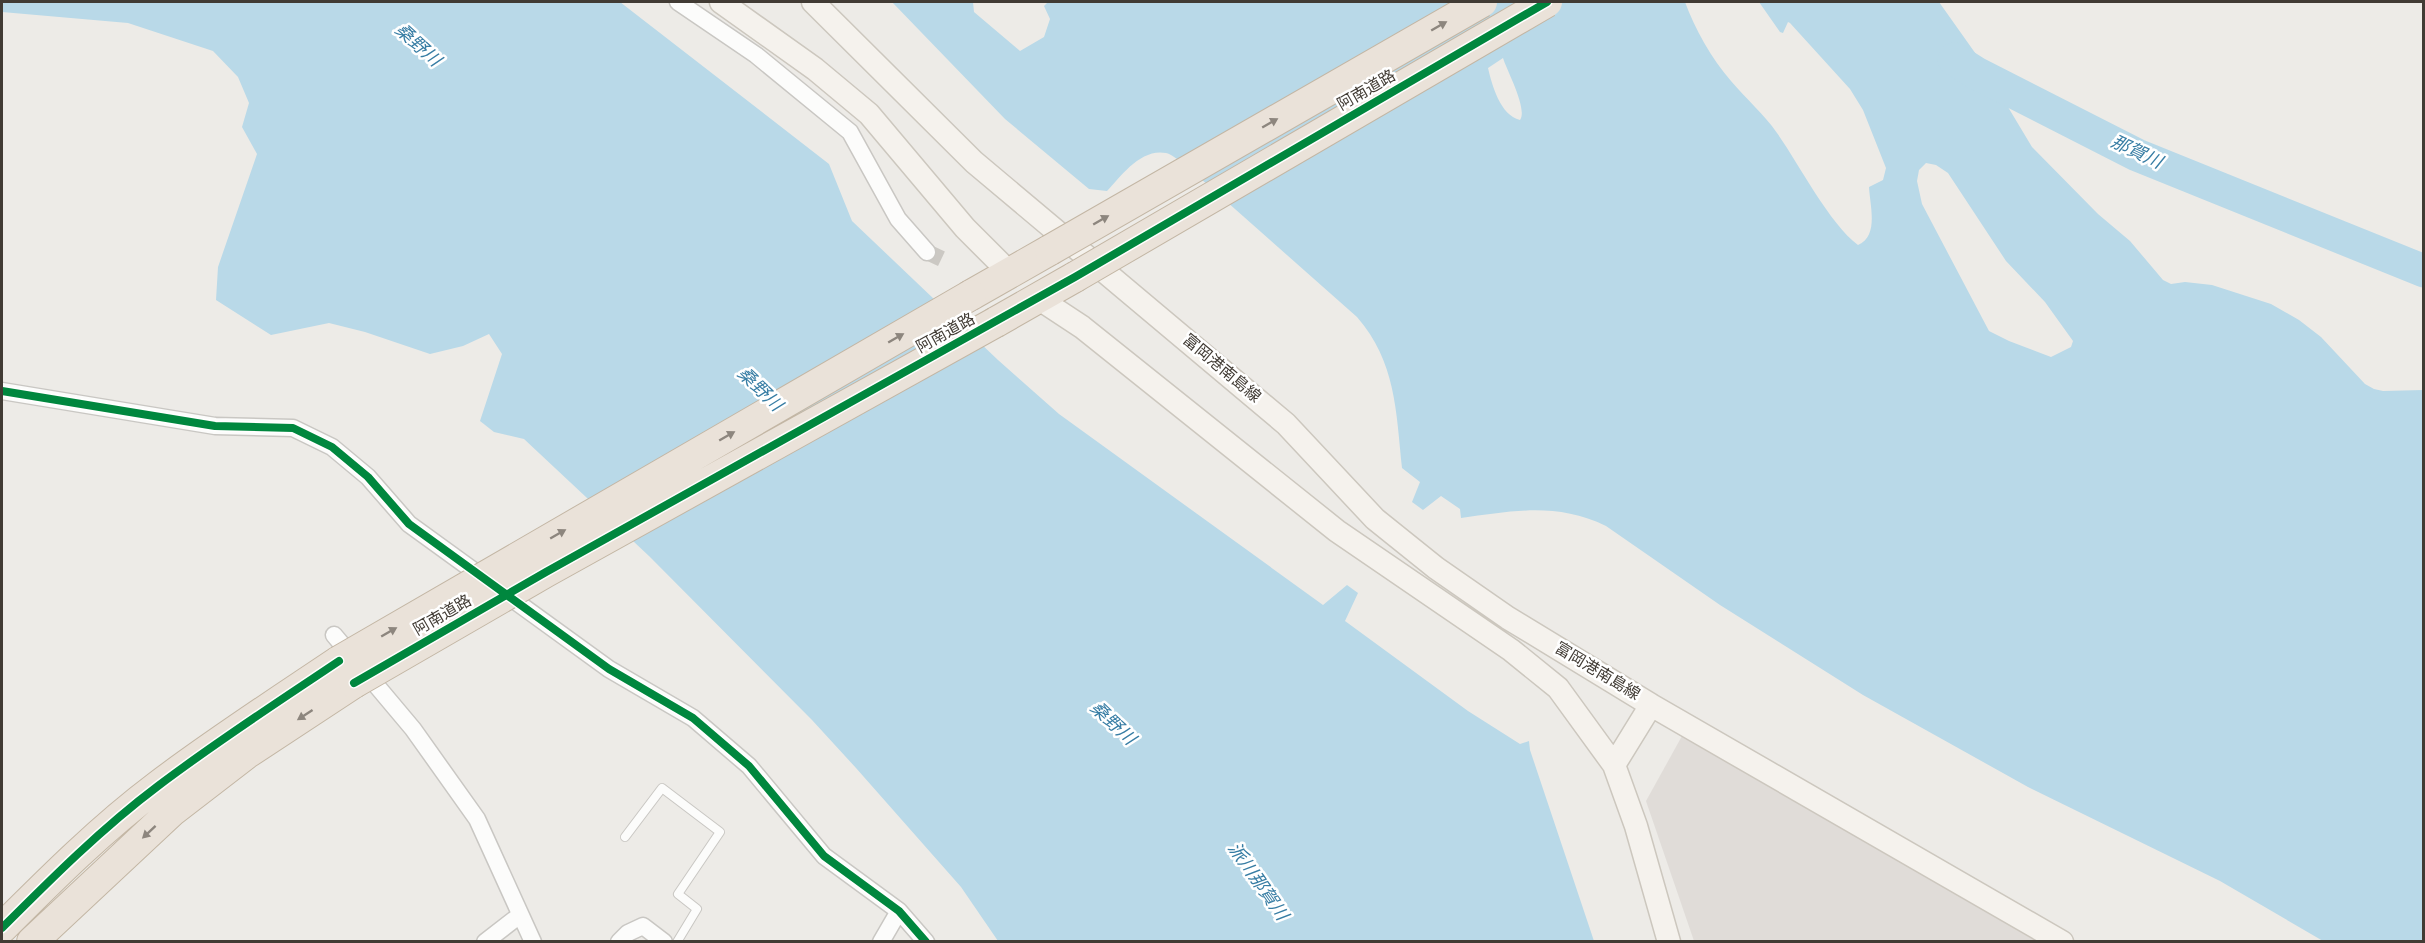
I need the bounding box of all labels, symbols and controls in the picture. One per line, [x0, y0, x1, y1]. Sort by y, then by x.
water label: 桑野川 [389, 19, 446, 74]
one-way arrow [1431, 21, 1448, 31]
street label: 阿南道路 [1334, 66, 1400, 116]
one-way arrow [1262, 118, 1278, 129]
water label: 那賀川 [2107, 131, 2167, 176]
one-way arrow [1093, 215, 1109, 226]
street label: 阿南道路 [913, 310, 979, 358]
street label: 富岡港南島線 [1178, 330, 1264, 408]
one-way arrow [888, 333, 904, 344]
water label: 桑野川 [732, 363, 788, 418]
one-way arrow [719, 431, 735, 442]
one-way arrow [550, 529, 567, 539]
street label: 阿南道路 [410, 591, 476, 641]
one-way arrow [381, 627, 398, 637]
street label: 富岡港南島線 [1551, 639, 1643, 705]
water label: 桑野川 [1084, 697, 1141, 752]
one-way arrow [297, 710, 313, 721]
one-way arrow [142, 825, 157, 839]
water label: 派川那賀川 [1222, 839, 1293, 927]

